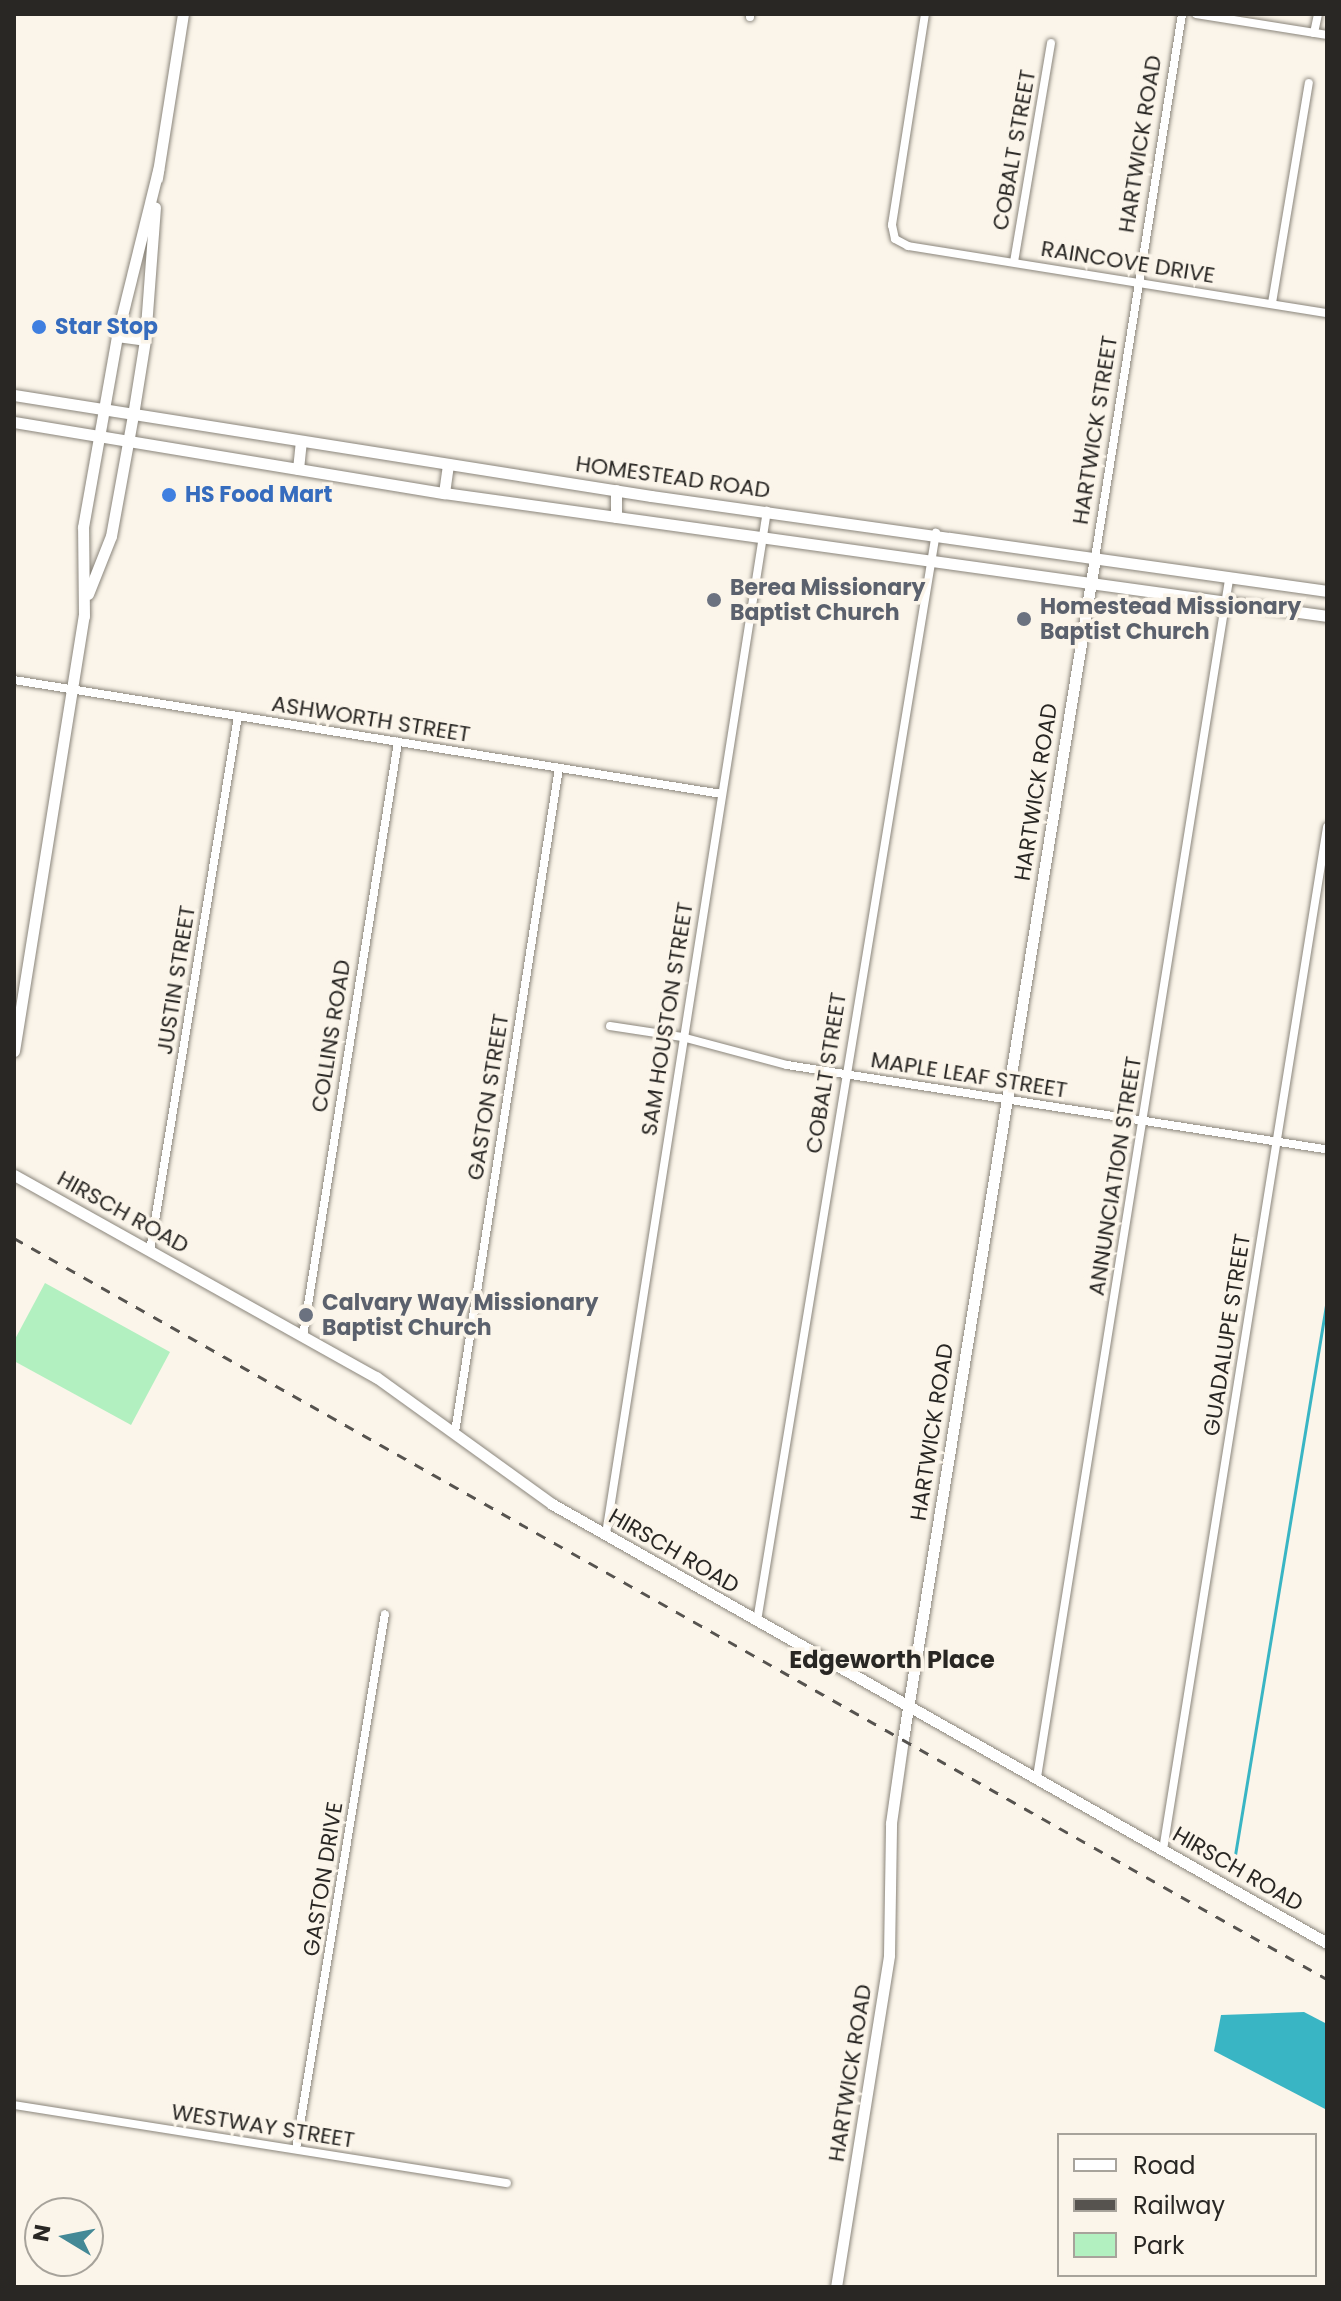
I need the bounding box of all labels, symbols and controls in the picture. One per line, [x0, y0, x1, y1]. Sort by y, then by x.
street label: HARTWICK ROAD [1113, 53, 1167, 235]
street label: COBALT STREET [987, 68, 1041, 232]
street label: RAINCOVE DRIVE [1039, 235, 1217, 289]
place label: Star Stop [55, 314, 158, 340]
marker: Star Stop [30, 318, 48, 336]
street label: HARTWICK STREET [1067, 334, 1123, 526]
street label: HOMESTEAD ROAD [574, 450, 772, 504]
place label: HS Food Mart [185, 482, 332, 508]
marker: HS Food Mart [160, 486, 178, 504]
place label: Berea Missionary Baptist Church [730, 574, 925, 626]
marker: Berea Missionary Baptist Church [705, 591, 723, 609]
place label: Homestead Missionary Baptist Church [1040, 593, 1301, 644]
marker: Homestead Missionary Baptist Church [1015, 610, 1033, 628]
street label: ASHWORTH STREET [270, 690, 472, 748]
street label: HARTWICK ROAD [1009, 701, 1063, 883]
street label: SAM HOUSTON STREET [636, 900, 698, 1138]
street label: JUSTIN STREET [151, 903, 201, 1057]
street label: COLLINS ROAD [306, 958, 356, 1114]
street label: COBALT STREET [800, 991, 852, 1155]
street label: GASTON STREET [462, 1012, 514, 1182]
street label: MAPLE LEAF STREET [869, 1046, 1069, 1104]
street label: ANNUNCIATION STREET [1083, 1054, 1147, 1298]
street label: HIRSCH ROAD [53, 1165, 193, 1259]
street label: GUADALUPE STREET [1198, 1232, 1256, 1438]
place label: Calvary Way Missionary Baptist Church [322, 1289, 598, 1340]
marker: Calvary Way Missionary Baptist Church [297, 1306, 315, 1324]
street label: HARTWICK ROAD [905, 1341, 959, 1523]
street label: HIRSCH ROAD [604, 1503, 744, 1599]
district label: Edgeworth Place [789, 1646, 995, 1674]
street label: GASTON DRIVE [298, 1800, 348, 1958]
street label: HIRSCH ROAD [1168, 1821, 1308, 1917]
street label: HARTWICK ROAD [823, 1982, 877, 2164]
street label: WESTWAY STREET [169, 2098, 357, 2154]
legend [1057, 2133, 1317, 2277]
text: Road [1133, 2149, 1195, 2182]
text: Railway [1133, 2189, 1225, 2222]
north arrow [24, 2197, 104, 2277]
text: N [25, 2222, 59, 2244]
text: Park [1133, 2229, 1184, 2262]

